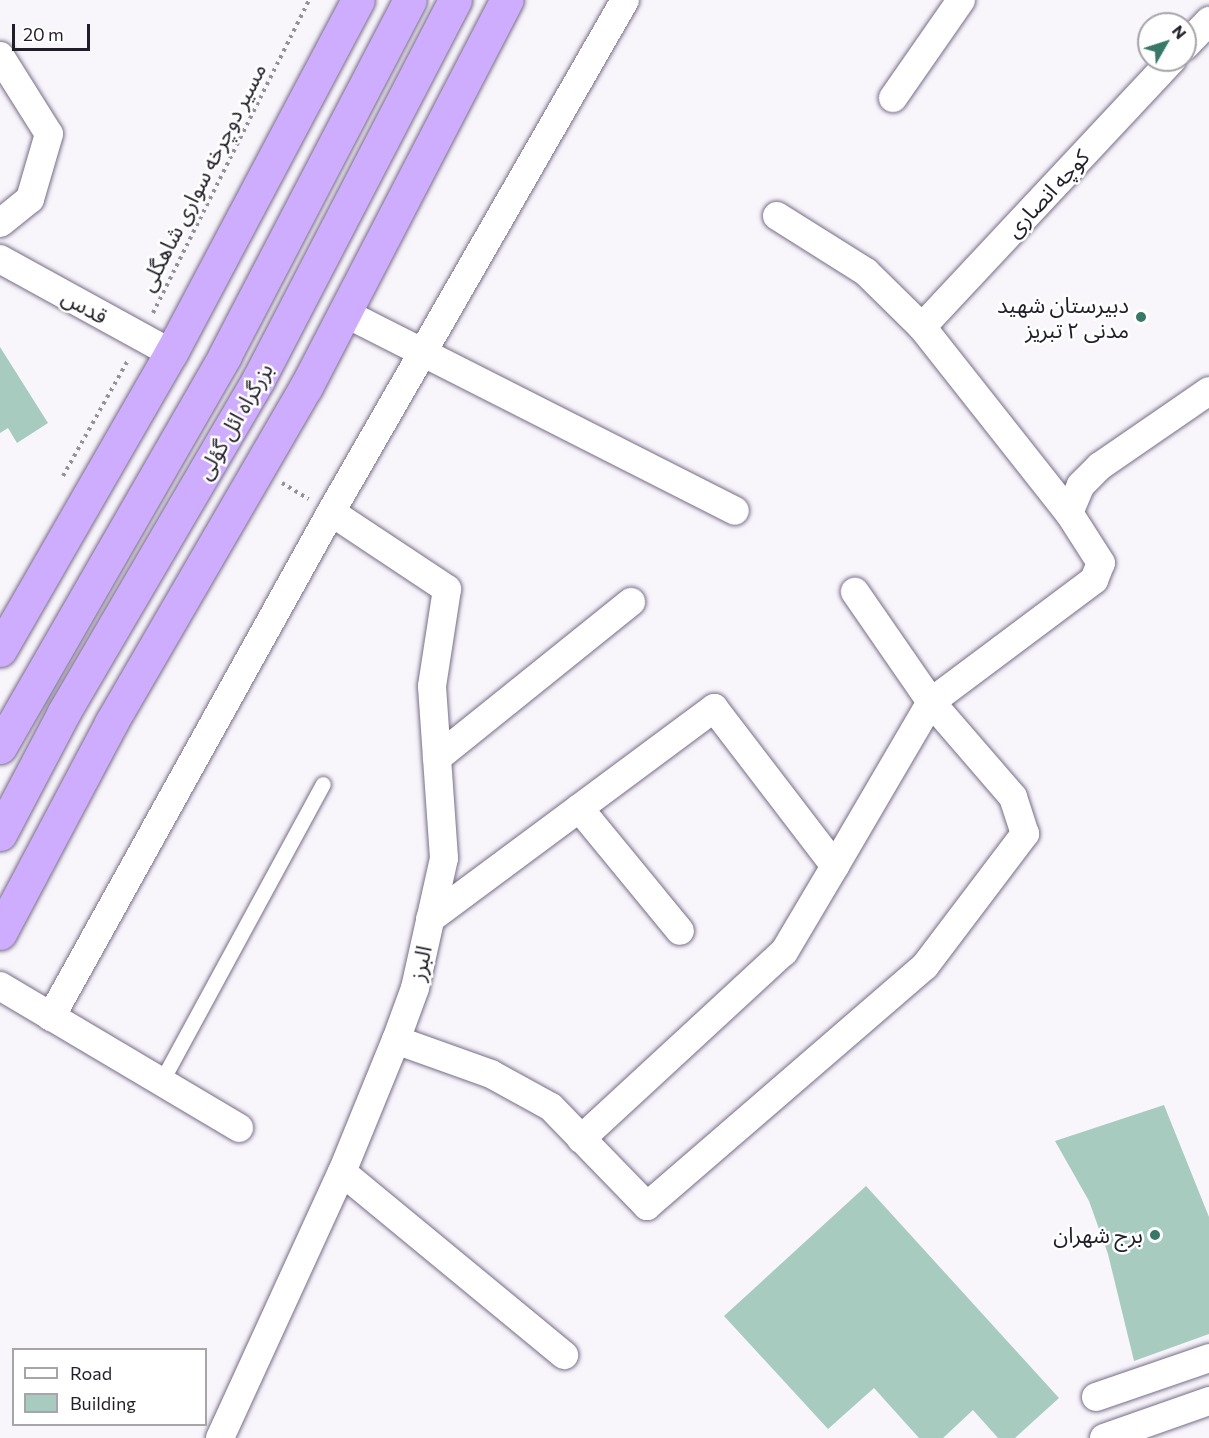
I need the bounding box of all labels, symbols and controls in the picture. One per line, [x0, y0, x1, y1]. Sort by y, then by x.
scale bar [15, 12, 93, 50]
north arrow [1137, 12, 1197, 72]
text: N [1169, 21, 1191, 42]
text: 20 m [23, 23, 64, 45]
street label: مسیر دوچرخه سواری شاهگلی [133, 59, 271, 295]
street label: کوچه انصاری [1000, 144, 1094, 242]
street label: قدس [58, 283, 112, 329]
place label: دبیرستان شهید مدنی ۲ تبریز [997, 291, 1129, 342]
marker: دبیرستان شهید مدنی ۲ تبریز [1134, 310, 1148, 324]
street label: بزرگراه ائل گؤلی [190, 358, 278, 484]
street label: البرز [403, 943, 437, 983]
place label: برج شهران [1053, 1222, 1143, 1248]
marker: برج شهران [1148, 1228, 1162, 1242]
legend [12, 1348, 207, 1426]
text: Road [70, 1362, 112, 1384]
text: Building [70, 1392, 136, 1414]

